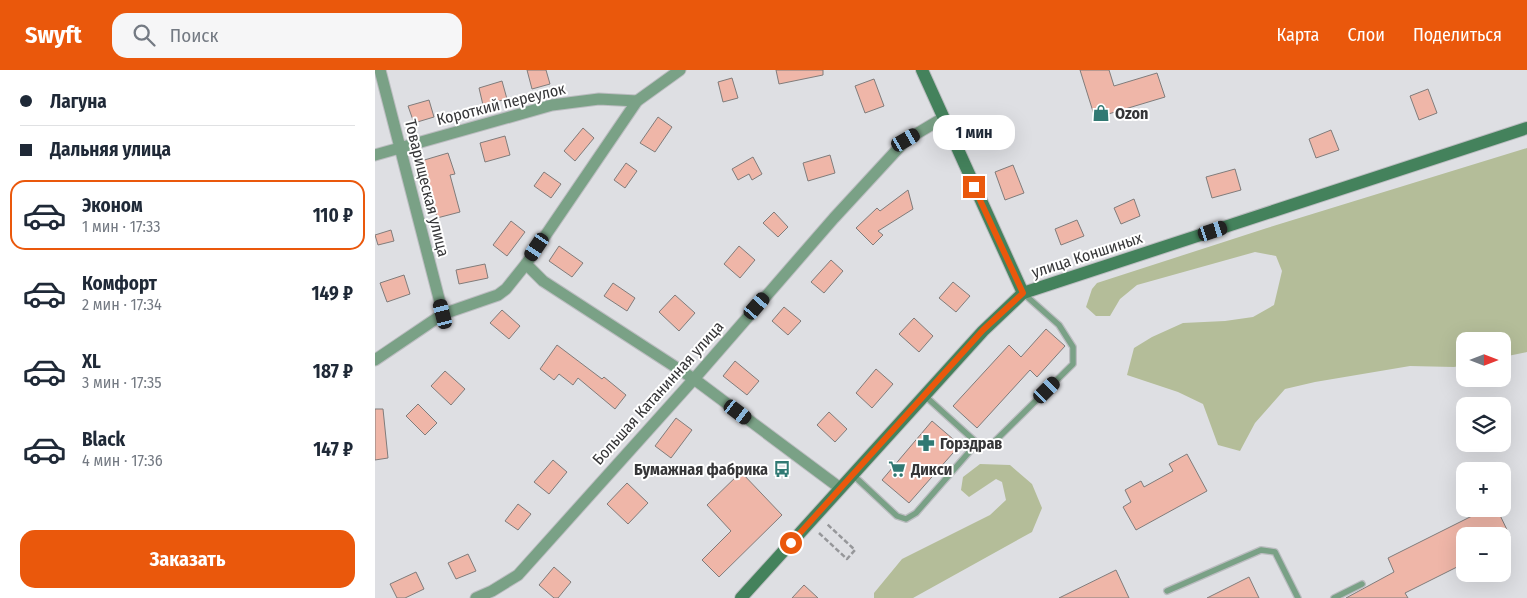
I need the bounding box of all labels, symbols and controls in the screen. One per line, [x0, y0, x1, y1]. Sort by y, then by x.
search box [112, 13, 462, 58]
text: Swyft [25, 21, 82, 49]
icon: search [130, 21, 158, 49]
text: Поиск [170, 24, 218, 47]
text: Карта [1276, 24, 1319, 46]
text: Слои [1347, 24, 1385, 46]
text: Поделиться [1413, 24, 1502, 46]
street label: Короткий переулок [435, 79, 568, 129]
text: Лагуна [50, 90, 107, 113]
shop icon: Ozon [1091, 103, 1111, 123]
place label: Ozon [1115, 104, 1148, 123]
callout: 1 мин [933, 114, 1015, 150]
street label: Товарищеская улица [401, 117, 453, 259]
text: 1 мин [956, 123, 992, 142]
car [889, 126, 922, 154]
text: Дальняя улица [50, 138, 171, 161]
route end [963, 176, 985, 198]
icon: car [22, 193, 67, 238]
text: Эконом [82, 194, 143, 217]
text: 110 ₽ [313, 204, 353, 227]
text: 1 мин · 17:33 [82, 217, 160, 236]
car [1196, 219, 1229, 243]
street label: улица Коншиных [1029, 228, 1145, 282]
car [522, 230, 551, 264]
icon: car [22, 271, 67, 316]
text: Комфорт [82, 272, 157, 295]
text: 149 ₽ [311, 282, 353, 305]
car [741, 290, 772, 322]
text: 2 мин · 17:34 [82, 295, 162, 314]
car [432, 298, 453, 330]
street label: Большая Катанинная улица [588, 317, 728, 469]
north arrow [1456, 332, 1511, 388]
map controls [1456, 332, 1511, 582]
icon: car [22, 349, 67, 394]
text: XL [82, 350, 101, 373]
text: 187 ₽ [313, 360, 353, 383]
text: 3 мин · 17:35 [82, 373, 162, 392]
car [1031, 374, 1062, 406]
car [721, 397, 754, 427]
button: layers [1456, 397, 1511, 452]
icon: car [22, 427, 67, 472]
text: Black [82, 428, 125, 451]
pharmacy icon: Горздрав [916, 433, 936, 453]
place label: Горздрав [940, 434, 1002, 453]
text: 147 ₽ [313, 438, 353, 461]
text: 4 мин · 17:36 [82, 451, 163, 470]
bus stop icon: Бумажная фабрика [772, 459, 792, 479]
supermarket icon: Дикси [887, 459, 907, 479]
place label: Бумажная фабрика [634, 460, 768, 479]
place label: Дикси [910, 460, 952, 479]
button: + [1456, 462, 1511, 517]
button: − [1456, 527, 1511, 582]
button: Заказать [20, 530, 355, 588]
route start [780, 532, 802, 554]

